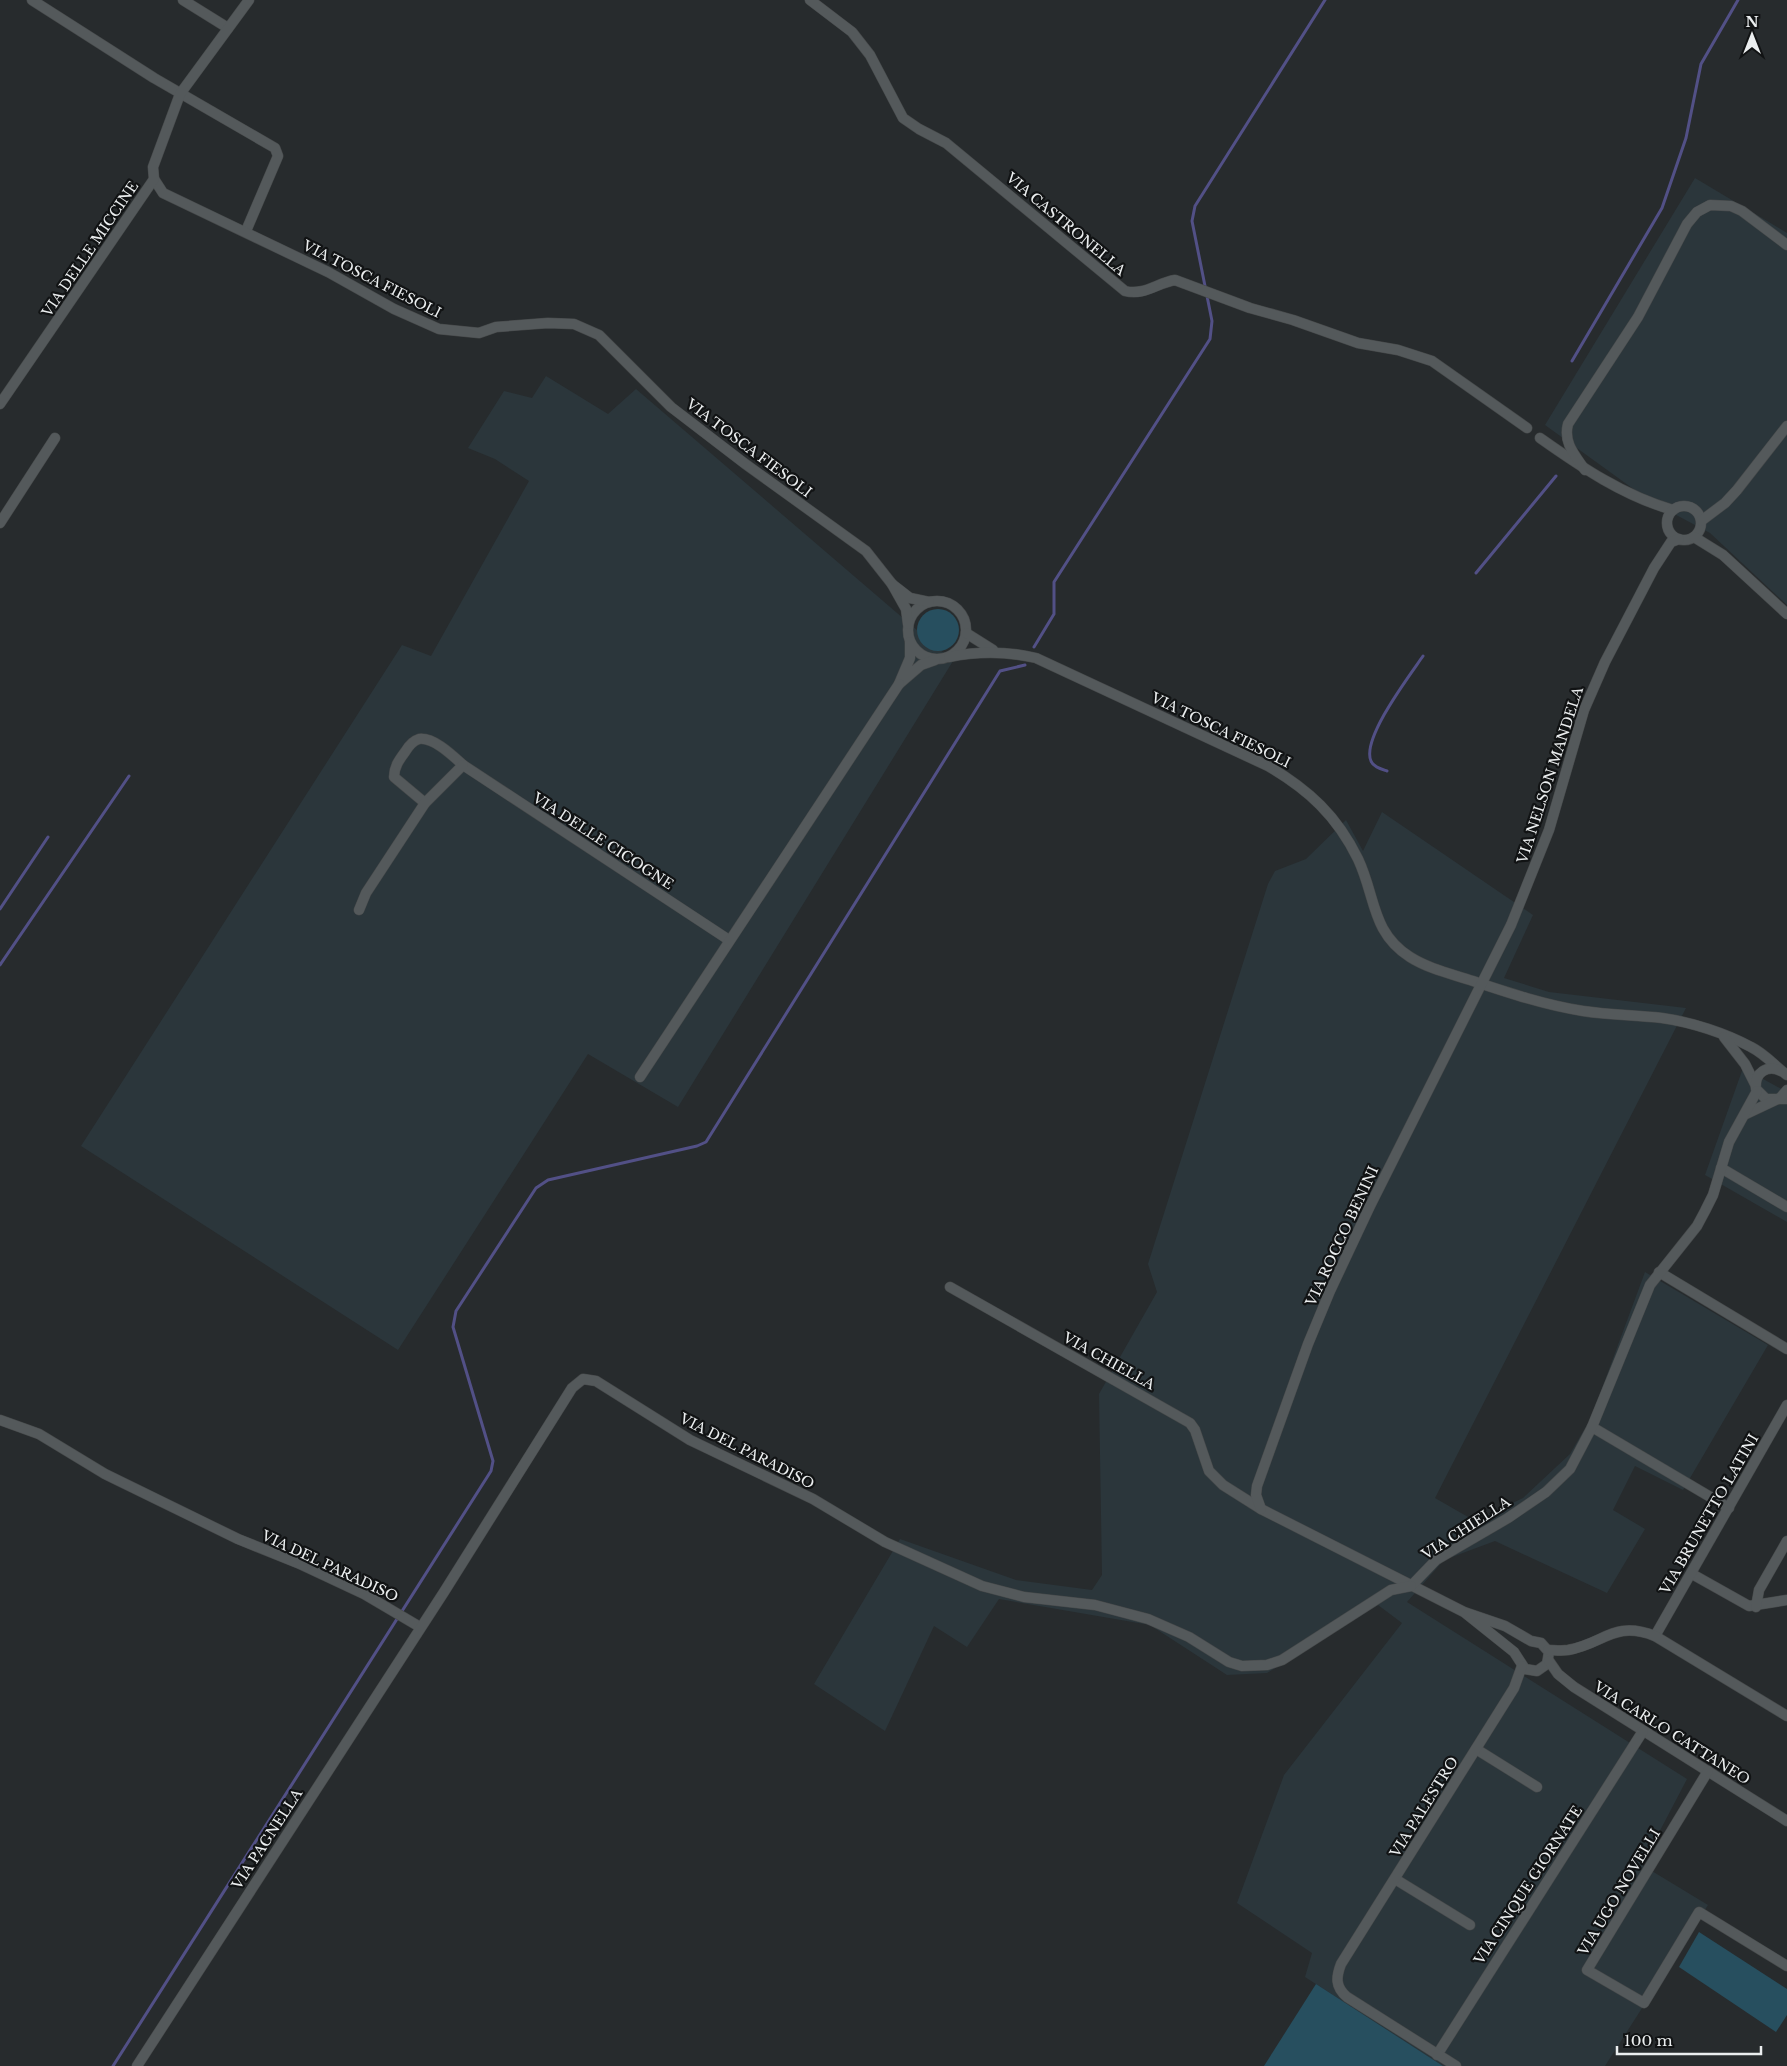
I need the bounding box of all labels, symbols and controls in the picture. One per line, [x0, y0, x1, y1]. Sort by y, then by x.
north arrow [1727, 10, 1777, 60]
text: N [1745, 13, 1759, 31]
street label: VIA CASTRONELLA [1002, 168, 1130, 280]
street label: VIA DELLE MICCINE [37, 178, 142, 321]
street label: VIA TOSCA FIESOLI [299, 236, 444, 322]
street label: VIA TOSCA FIESOLI [682, 394, 816, 501]
street label: VIA NELSON MANDELA [1513, 684, 1587, 867]
street label: VIA TOSCA FIESOLI [1147, 688, 1294, 772]
street label: VIA DELLE CICOGNE [528, 788, 677, 893]
street label: VIA ROCCO BENINI [1301, 1163, 1382, 1310]
street label: VIA CHIELLA [1059, 1328, 1158, 1394]
street label: VIA DEL PARADISO [676, 1409, 817, 1493]
street label: VIA BRUNETTO LATINI [1655, 1430, 1762, 1598]
street label: VIA CHIELLA [1417, 1492, 1514, 1564]
street label: VIA DEL PARADISO [258, 1526, 401, 1606]
street label: VIA CARLO CATTANEO [1590, 1677, 1753, 1789]
street label: VIA PALESTRO [1385, 1753, 1462, 1861]
street label: VIA PAGNELLA [227, 1785, 306, 1894]
street label: VIA CINQUE GIORNATE [1469, 1802, 1586, 1968]
street label: VIA UGO NOVELLI [1573, 1825, 1664, 1960]
scale bar [1617, 2024, 1761, 2056]
text: 100 m [1624, 2031, 1673, 2050]

